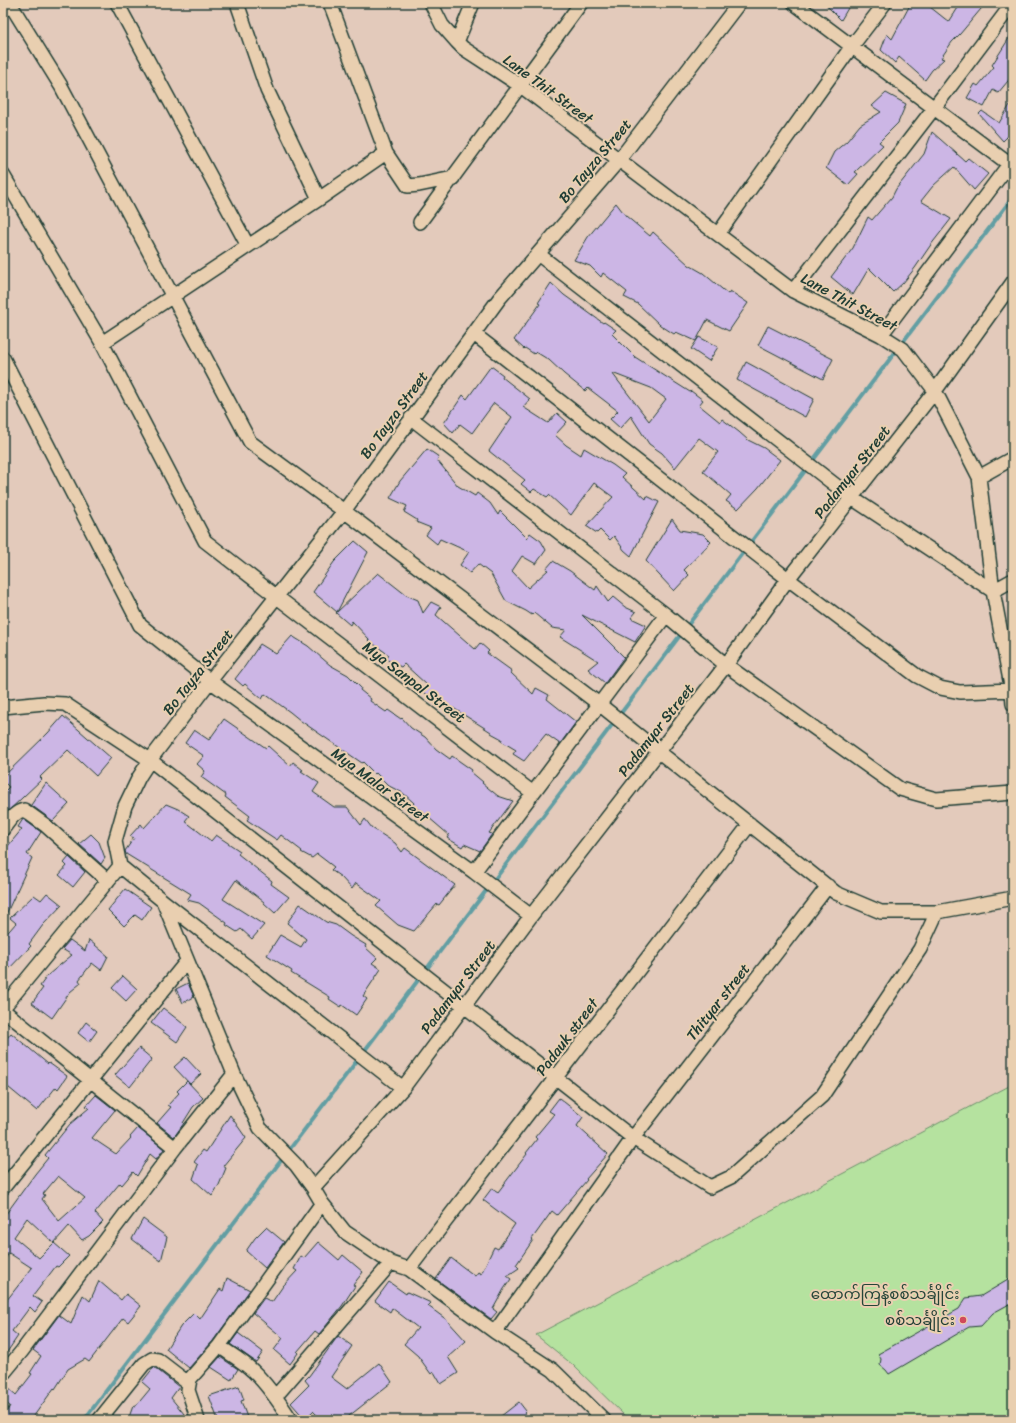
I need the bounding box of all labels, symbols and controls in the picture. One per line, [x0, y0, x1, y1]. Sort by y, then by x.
street label: Lane Thit Street [497, 47, 599, 131]
street label: Bo Tayza Street [552, 113, 639, 209]
street label: Lane Thit Street [796, 266, 903, 339]
street label: Bo Tayza Street [353, 365, 435, 465]
street label: Padamyar Street [807, 419, 897, 525]
street label: Bo Tayza Street [156, 623, 240, 721]
street label: Mya Sanpal Street [357, 634, 472, 730]
street label: Padamyar Street [611, 677, 701, 783]
street label: Mya Malar Street [325, 740, 435, 830]
street label: Padamyar Street [414, 934, 503, 1040]
street label: Thityar street [679, 957, 757, 1047]
street label: Padauk street [529, 992, 606, 1082]
park label: ထောက်ကြန့်စစ်သင်္ချိုင်း [811, 1281, 959, 1307]
place label: စစ်သင်္ချိုင်း [885, 1307, 955, 1333]
marker: စစ်သင်္ချိုင်း [958, 1315, 968, 1325]

